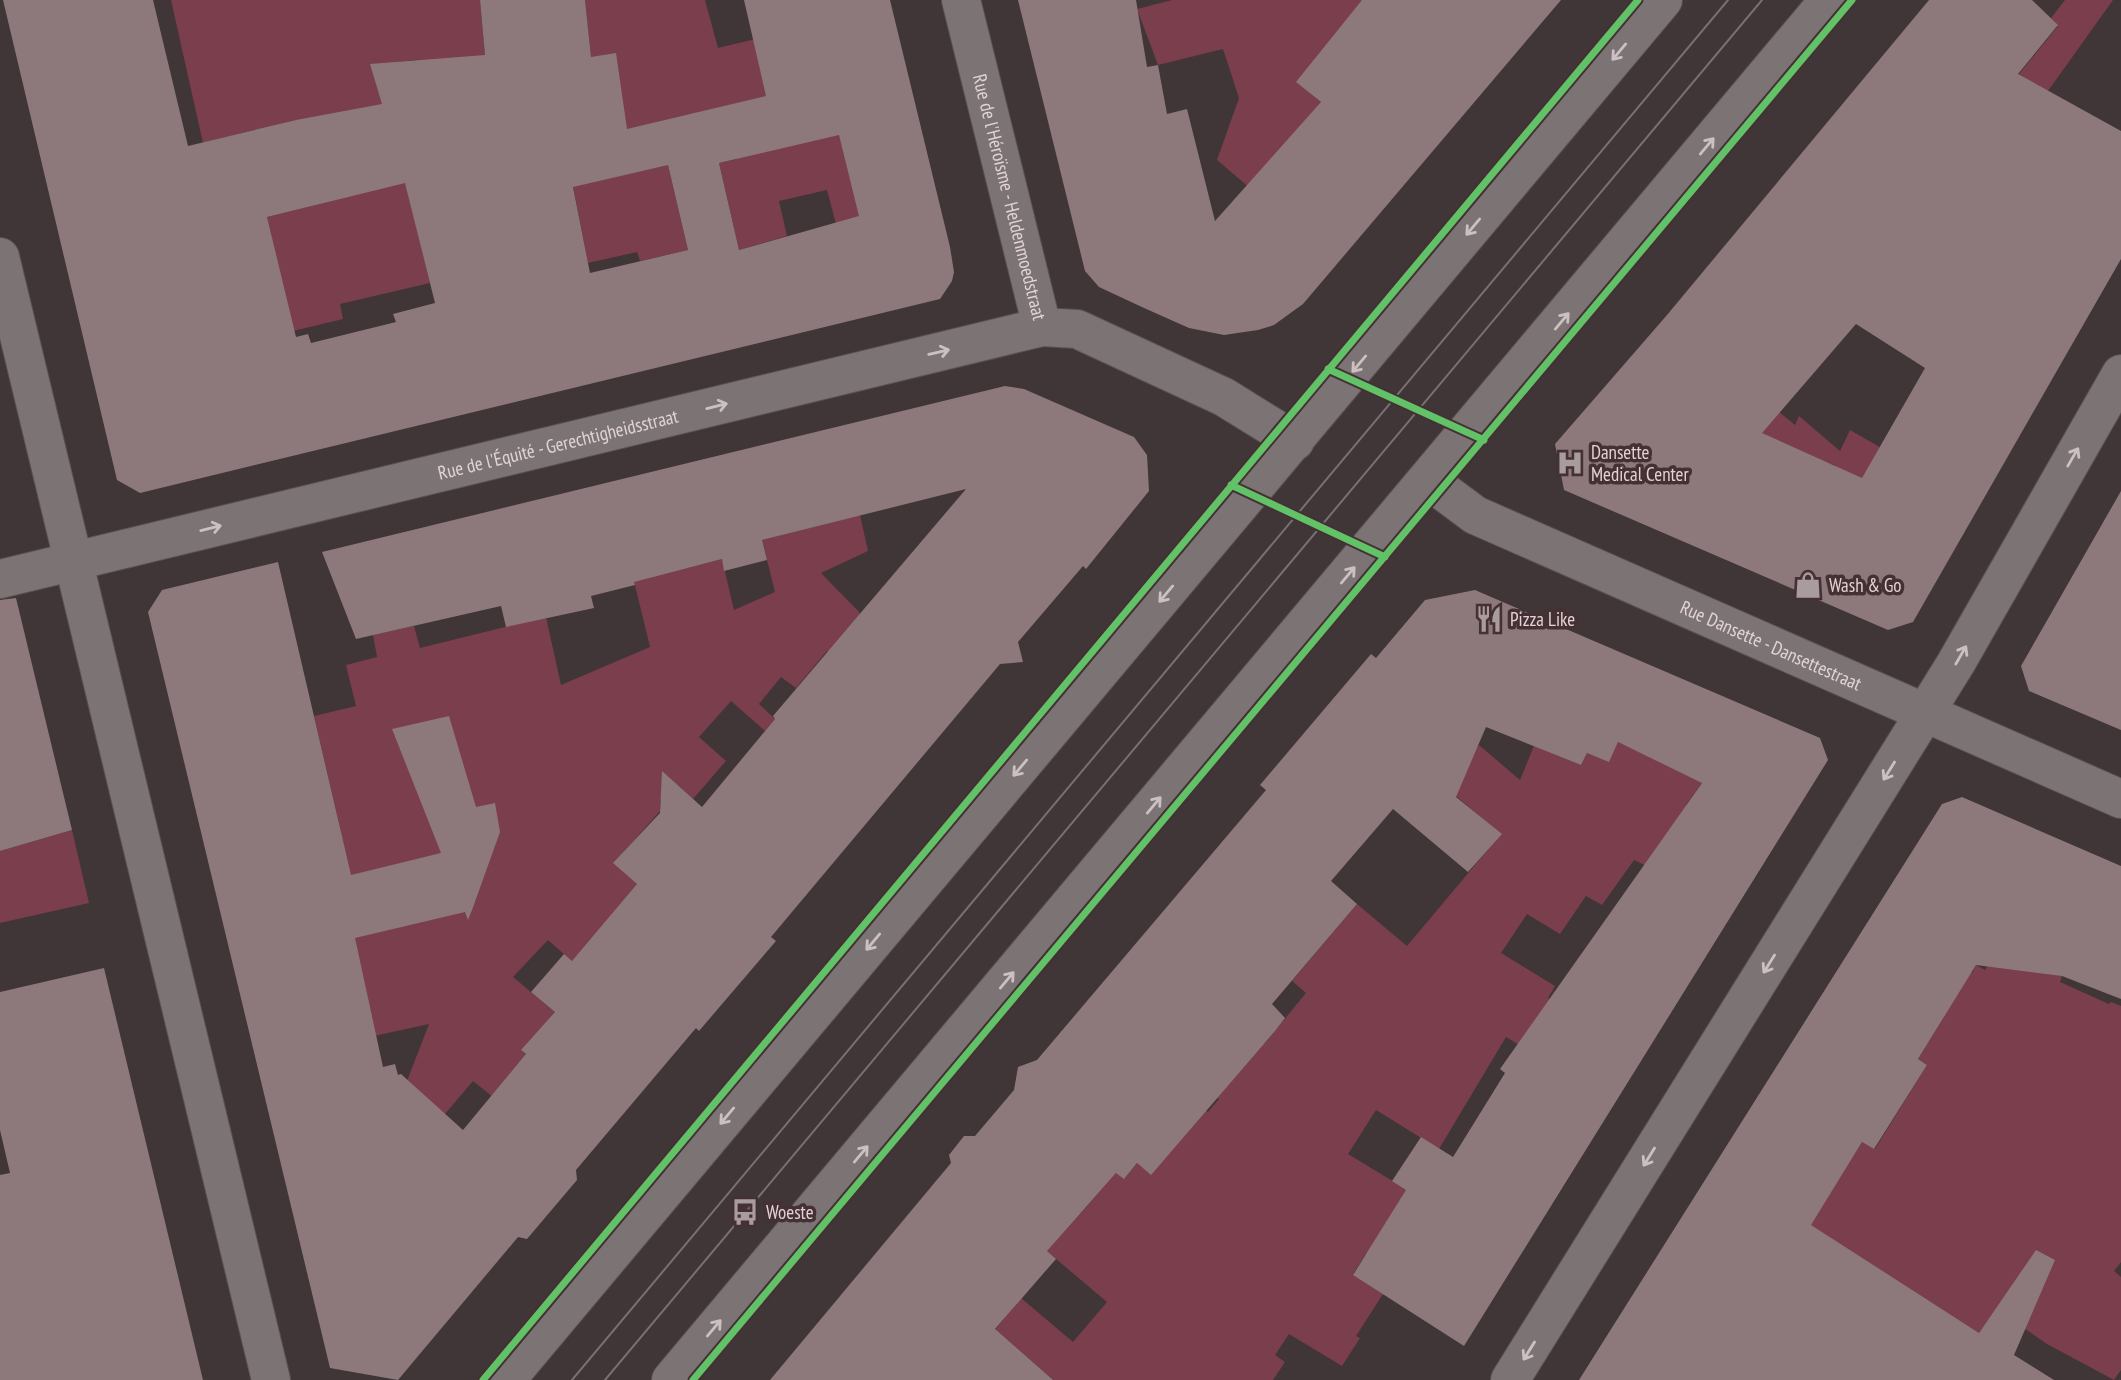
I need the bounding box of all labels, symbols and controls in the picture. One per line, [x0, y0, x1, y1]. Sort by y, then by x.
one-way arrow [1611, 43, 1627, 61]
street label: Rue de l'Héroïsme - Heldenmoedstraat [968, 72, 1052, 323]
one-way arrow [1699, 138, 1715, 156]
one-way arrow [1465, 217, 1481, 235]
one-way arrow [1554, 313, 1569, 331]
one-way arrow [927, 345, 950, 358]
one-way arrow [1351, 354, 1367, 372]
one-way arrow [706, 398, 728, 411]
street label: Rue de l'Équité - Gerechtigheidsstraat [435, 403, 681, 485]
place label: Dansette Medical Center [1591, 440, 1689, 486]
hospital icon: Dansette Medical Center [1555, 448, 1585, 478]
one-way arrow [2067, 448, 2081, 468]
one-way arrow [199, 521, 221, 534]
one-way arrow [1340, 567, 1356, 585]
shop icon: Wash & Go [1793, 570, 1823, 600]
place label: Wash & Go [1829, 573, 1902, 597]
one-way arrow [1158, 584, 1174, 602]
street label: Rue Dansette - Dansettestraat [1677, 595, 1866, 696]
restaurant icon: Pizza Like [1474, 604, 1504, 634]
place label: Pizza Like [1510, 607, 1575, 631]
one-way arrow [1955, 645, 1968, 666]
one-way arrow [1012, 758, 1028, 776]
one-way arrow [1882, 761, 1897, 780]
one-way arrow [1146, 797, 1162, 815]
one-way arrow [866, 932, 881, 950]
one-way arrow [1761, 954, 1775, 974]
one-way arrow [1000, 971, 1015, 989]
one-way arrow [719, 1106, 735, 1124]
one-way arrow [853, 1145, 869, 1163]
one-way arrow [1641, 1147, 1655, 1167]
bus stop icon: Woeste [730, 1197, 760, 1227]
place label: Woeste [766, 1200, 814, 1224]
one-way arrow [707, 1319, 722, 1337]
one-way arrow [1521, 1340, 1535, 1360]

